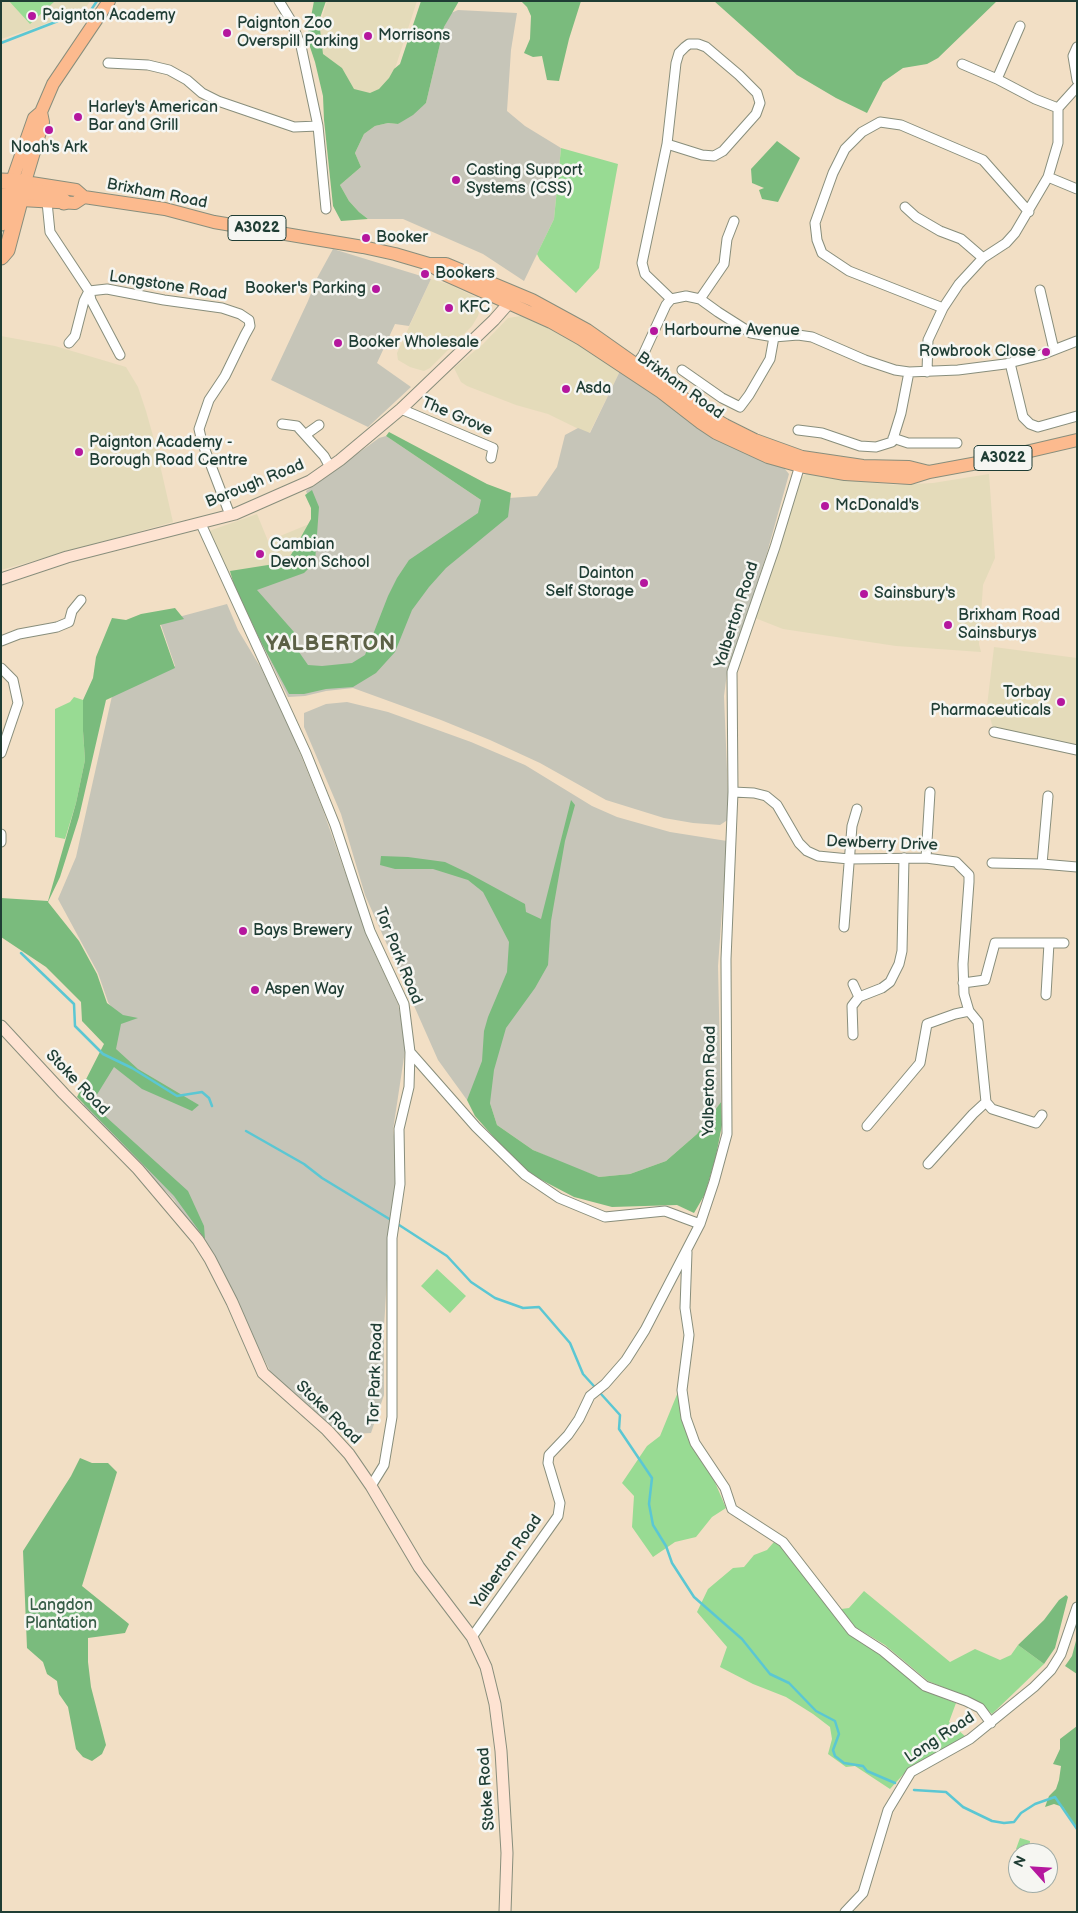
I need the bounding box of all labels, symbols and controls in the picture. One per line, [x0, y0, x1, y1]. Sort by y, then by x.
place label: Paignton Academy [42, 6, 175, 26]
marker: Paignton Academy [26, 10, 38, 22]
place label: Paignton Zoo Overspill Parking [237, 14, 358, 52]
place label: Morrisons [378, 26, 450, 46]
marker: Paignton Zoo Overspill Parking [221, 27, 233, 39]
marker: Morrisons [362, 30, 374, 42]
place label: Harley's American Bar and Grill [88, 98, 218, 136]
marker: Harley's American Bar and Grill [72, 111, 84, 123]
marker: Noah's Ark [43, 124, 55, 136]
place label: Noah's Ark [11, 138, 87, 158]
place label: Casting Support Systems (CSS) [466, 161, 583, 199]
marker: Casting Support Systems (CSS) [450, 174, 462, 186]
street label: Brixham Road [105, 175, 209, 213]
road number: A3022 [228, 216, 286, 240]
place label: Booker [376, 228, 428, 248]
marker: Booker [360, 232, 372, 244]
place label: Bookers [435, 264, 495, 284]
street label: Longstone Road [108, 267, 228, 305]
marker: Bookers [419, 268, 431, 280]
place label: Booker's Parking [245, 279, 366, 299]
marker: Booker's Parking [370, 283, 382, 295]
place label: KFC [459, 298, 490, 318]
marker: KFC [443, 302, 455, 314]
place label: Harbourne Avenue [664, 321, 800, 341]
marker: Harbourne Avenue [648, 325, 660, 337]
place label: Booker Wholesale [348, 333, 479, 353]
marker: Booker Wholesale [332, 337, 344, 349]
place label: Rowbrook Close [919, 342, 1036, 362]
marker: Rowbrook Close [1040, 346, 1052, 358]
street label: Brixham Road [633, 348, 727, 424]
place label: Asda [576, 379, 611, 399]
marker: Asda [560, 383, 572, 395]
street label: The Grove [419, 393, 495, 441]
place label: Paignton Academy - Borough Road Centre [89, 433, 247, 471]
marker: Paignton Academy - Borough Road Centre [73, 446, 85, 458]
road number: A3022 [974, 446, 1032, 470]
street label: Borough Road [203, 456, 307, 512]
place label: McDonald's [835, 496, 919, 516]
marker: McDonald's [819, 500, 831, 512]
place label: Cambian Devon School [270, 535, 370, 573]
marker: Cambian Devon School [254, 548, 266, 560]
street label: Yalberton Road [711, 559, 763, 671]
place label: Dainton Self Storage [546, 564, 634, 602]
marker: Dainton Self Storage [638, 577, 650, 589]
place label: Sainsbury's [874, 584, 955, 604]
marker: Sainsbury's [858, 588, 870, 600]
place label: Brixham Road Sainsburys [958, 606, 1060, 644]
marker: Brixham Road Sainsburys [942, 619, 954, 631]
district label: YALBERTON [265, 632, 397, 658]
place label: Torbay Pharmaceuticals [930, 683, 1051, 721]
marker: Torbay Pharmaceuticals [1055, 696, 1067, 708]
street label: Dewberry Drive [826, 832, 938, 856]
street label: Tor Park Road [370, 905, 426, 1007]
place label: Bays Brewery [253, 921, 352, 941]
marker: Bays Brewery [237, 925, 249, 937]
place label: Aspen Way [265, 980, 344, 1000]
marker: Aspen Way [249, 984, 261, 996]
street label: Yalberton Road [699, 1026, 721, 1136]
street label: Stoke Road [41, 1046, 113, 1120]
street label: Tor Park Road [365, 1323, 387, 1425]
street label: Stoke Road [291, 1377, 365, 1449]
street label: Yalberton Road [467, 1511, 547, 1613]
park label: Langdon Plantation [25, 1596, 97, 1634]
street label: Long Road [902, 1708, 978, 1768]
street label: Stoke Road [475, 1747, 499, 1831]
north arrow [1008, 1843, 1058, 1893]
text: N [1010, 1853, 1030, 1870]

